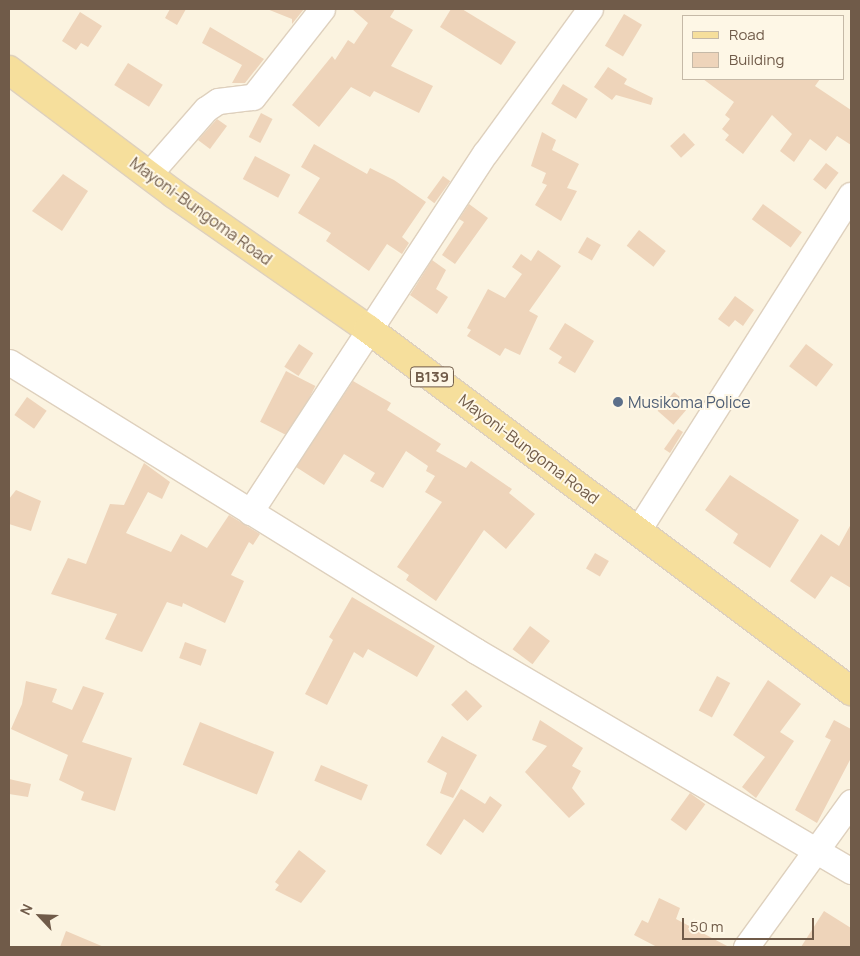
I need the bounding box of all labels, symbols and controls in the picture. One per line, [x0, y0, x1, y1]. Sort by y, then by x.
legend [682, 15, 845, 80]
text: Road [729, 24, 765, 45]
text: Building [729, 49, 784, 70]
street label: Mayoni-Bungoma Road [126, 153, 276, 269]
road number: B139 [410, 364, 454, 390]
street label: Mayoni-Bungoma Road [455, 390, 603, 508]
place label: Musikoma Police [628, 392, 750, 412]
marker: Musikoma Police [612, 396, 624, 408]
north arrow [15, 891, 65, 941]
text: N [15, 901, 37, 918]
scale bar [685, 908, 818, 940]
text: 50 m [690, 916, 724, 937]

